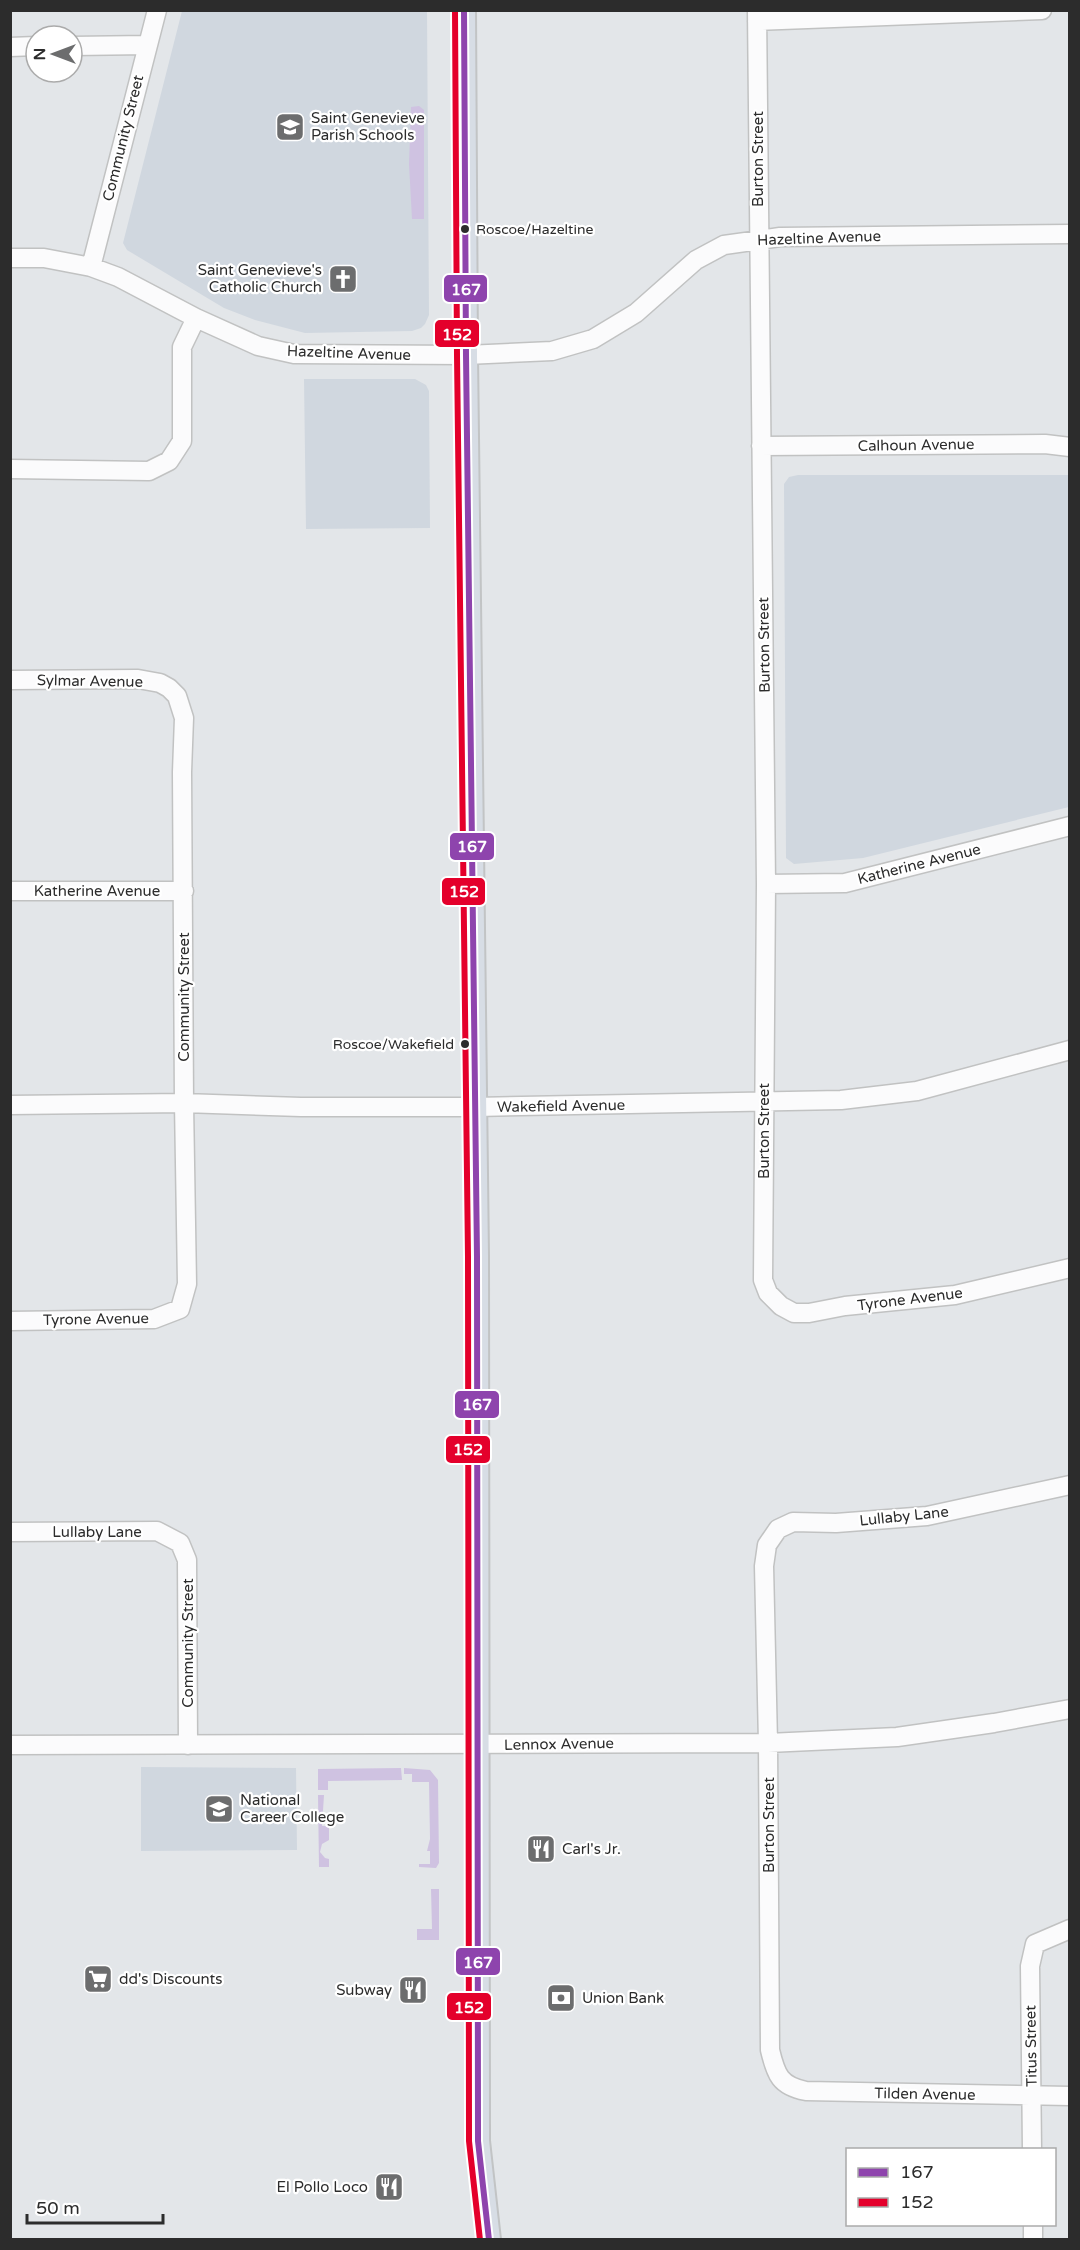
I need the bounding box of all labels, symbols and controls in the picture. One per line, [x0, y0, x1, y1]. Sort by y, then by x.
north arrow [24, 24, 84, 84]
text: N [30, 48, 50, 60]
street label: Community Street [99, 73, 147, 203]
place label: Saint Genevieve Parish Schools [311, 109, 425, 144]
school or university icon: Saint Genevieve Parish Schools [274, 111, 306, 143]
street label: Burton Street [749, 111, 767, 207]
place label: Roscoe/Hazeltine [476, 221, 593, 238]
marker: Roscoe/Hazeltine [459, 223, 471, 235]
street label: Hazeltine Avenue [757, 227, 881, 249]
place label: Saint Genevieve's Catholic Church [198, 261, 322, 296]
church icon: Saint Genevieve's Catholic Church [327, 263, 359, 295]
line badge: 167 [443, 274, 488, 303]
text: 167 [451, 280, 481, 300]
line badge: 152 [434, 319, 480, 348]
text: 152 [442, 325, 472, 345]
street label: Hazeltine Avenue [287, 342, 411, 364]
street label: Calhoun Avenue [858, 435, 974, 455]
street label: Burton Street [754, 597, 774, 693]
street label: Sylmar Avenue [37, 671, 143, 691]
line badge: 167 [449, 832, 495, 861]
text: 167 [457, 837, 487, 857]
street label: Katherine Avenue [856, 840, 982, 888]
line badge: 152 [441, 877, 486, 906]
street label: Katherine Avenue [34, 882, 160, 900]
text: 152 [449, 882, 479, 902]
street label: Community Street [175, 932, 193, 1062]
place label: Roscoe/Wakefield [333, 1036, 454, 1053]
marker: Roscoe/Wakefield [459, 1038, 471, 1050]
street label: Burton Street [755, 1083, 773, 1179]
street label: Wakefield Avenue [497, 1096, 625, 1116]
street label: Tyrone Avenue [856, 1284, 964, 1314]
street label: Tyrone Avenue [43, 1309, 149, 1329]
line badge: 167 [454, 1390, 500, 1419]
text: 167 [462, 1395, 492, 1415]
line badge: 152 [445, 1435, 491, 1464]
text: 152 [453, 1440, 483, 1460]
street label: Lullaby Lane [858, 1502, 950, 1530]
street label: Lullaby Lane [52, 1523, 142, 1541]
street label: Community Street [179, 1578, 197, 1708]
street label: Lennox Avenue [504, 1734, 614, 1754]
street label: Burton Street [760, 1777, 778, 1873]
place label: National Career College [240, 1791, 344, 1826]
school or university icon: National Career College [203, 1793, 235, 1825]
restaurant icon: Carl's Jr. [525, 1833, 557, 1865]
place label: Carl's Jr. [562, 1840, 621, 1858]
line badge: 167 [455, 1947, 501, 1976]
text: 167 [463, 1953, 493, 1973]
supermarket icon: dd's Discounts [82, 1963, 114, 1995]
place label: dd's Discounts [119, 1970, 223, 1988]
restaurant icon: Subway [397, 1974, 429, 2006]
place label: Subway [336, 1981, 392, 1999]
bank icon: Union Bank [545, 1982, 577, 2014]
place label: Union Bank [582, 1989, 664, 2007]
line badge: 152 [446, 1992, 492, 2021]
text: 152 [454, 1998, 484, 2018]
street label: Titus Street [1021, 2005, 1041, 2087]
street label: Tilden Avenue [874, 2084, 976, 2104]
legend [846, 2148, 1056, 2226]
text: 167 [900, 2161, 934, 2183]
restaurant icon: El Pollo Loco [373, 2171, 405, 2203]
place label: El Pollo Loco [276, 2178, 368, 2196]
scale bar [27, 2187, 164, 2225]
text: 152 [900, 2191, 934, 2213]
text: 50 m [36, 2197, 80, 2219]

